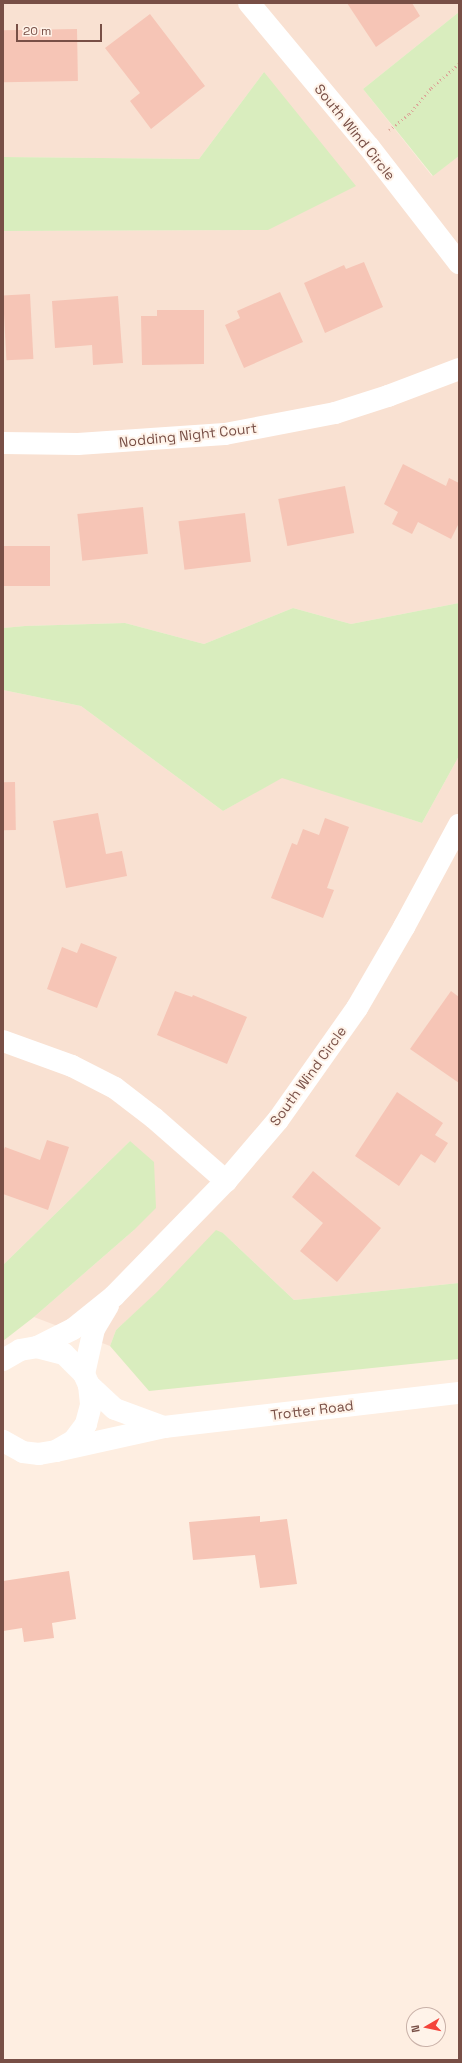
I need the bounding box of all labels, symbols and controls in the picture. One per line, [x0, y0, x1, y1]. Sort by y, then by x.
scale bar [18, 16, 104, 42]
text: 20 m [23, 23, 51, 39]
street label: South Wind Circle [311, 81, 399, 183]
street label: Nodding Night Court [118, 419, 258, 451]
street label: South Wind Circle [266, 1023, 350, 1129]
street label: Trotter Road [270, 1397, 354, 1423]
north arrow [406, 2007, 446, 2047]
text: N [408, 2024, 423, 2033]

